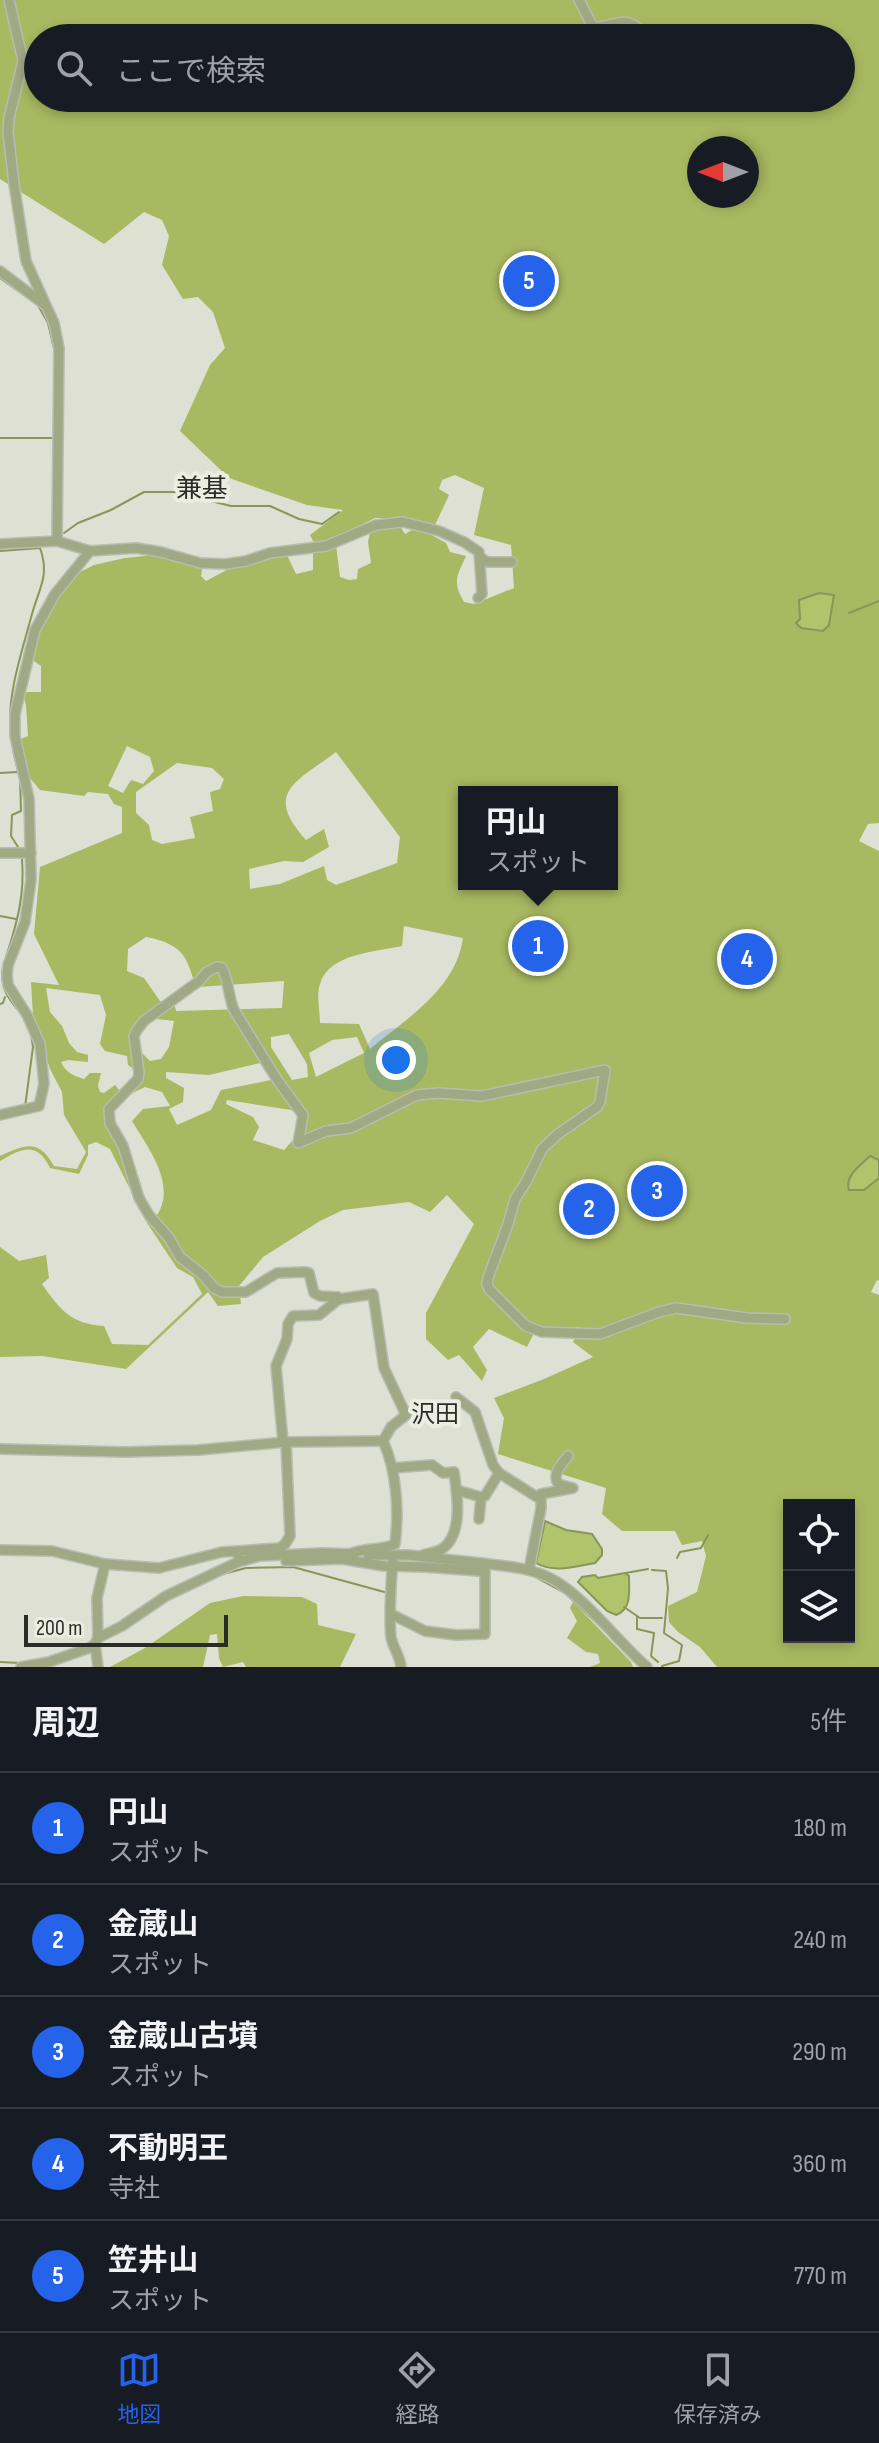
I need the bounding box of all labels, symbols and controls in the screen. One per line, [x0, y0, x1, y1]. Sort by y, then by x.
search box [24, 24, 855, 112]
icon: search [52, 46, 96, 90]
text: ここで検索 [116, 54, 266, 90]
north arrow [687, 136, 759, 208]
pin: 5 [503, 251, 555, 311]
district label: 兼基 [176, 474, 228, 505]
popup [458, 786, 618, 890]
text: 円山 [486, 805, 546, 841]
text: スポット [486, 848, 590, 879]
pin: 1 [512, 916, 564, 976]
pin: 4 [721, 929, 773, 989]
your location [376, 1040, 416, 1080]
pin: 3 [631, 1161, 683, 1221]
pin: 2 [563, 1179, 615, 1239]
district label: 沢田 [411, 1400, 459, 1429]
map controls [783, 1499, 855, 1643]
button: locate [783, 1499, 855, 1571]
button: layers [783, 1571, 855, 1643]
scale bar [24, 1611, 228, 1647]
text: 200 m [36, 1615, 82, 1642]
text: 周辺 [32, 1703, 100, 1744]
text: 5件 [811, 1707, 847, 1738]
text: 円山 [108, 1795, 168, 1831]
text: 1 [53, 1813, 63, 1844]
text: 180 m [794, 1813, 847, 1844]
text: スポット [108, 1838, 212, 1869]
text: 金蔵山 [108, 1907, 198, 1943]
text: 2 [52, 1925, 64, 1956]
text: 240 m [793, 1925, 847, 1956]
text: スポット [108, 1950, 212, 1981]
text: 金蔵山古墳 [108, 2019, 258, 2055]
text: 3 [52, 2037, 64, 2068]
text: 290 m [792, 2037, 847, 2068]
text: スポット [108, 2062, 212, 2093]
text: 不動明王 [108, 2131, 228, 2167]
text: 4 [52, 2149, 64, 2180]
text: 360 m [792, 2149, 847, 2180]
text: 寺社 [108, 2174, 160, 2205]
text: 笠井山 [108, 2243, 198, 2279]
text: 5 [52, 2261, 64, 2292]
text: 770 m [794, 2261, 847, 2292]
text: スポット [108, 2286, 212, 2317]
tab: 地図 [117, 2348, 161, 2429]
tab: 経路 [395, 2348, 440, 2429]
tab: 保存済み [674, 2348, 762, 2429]

